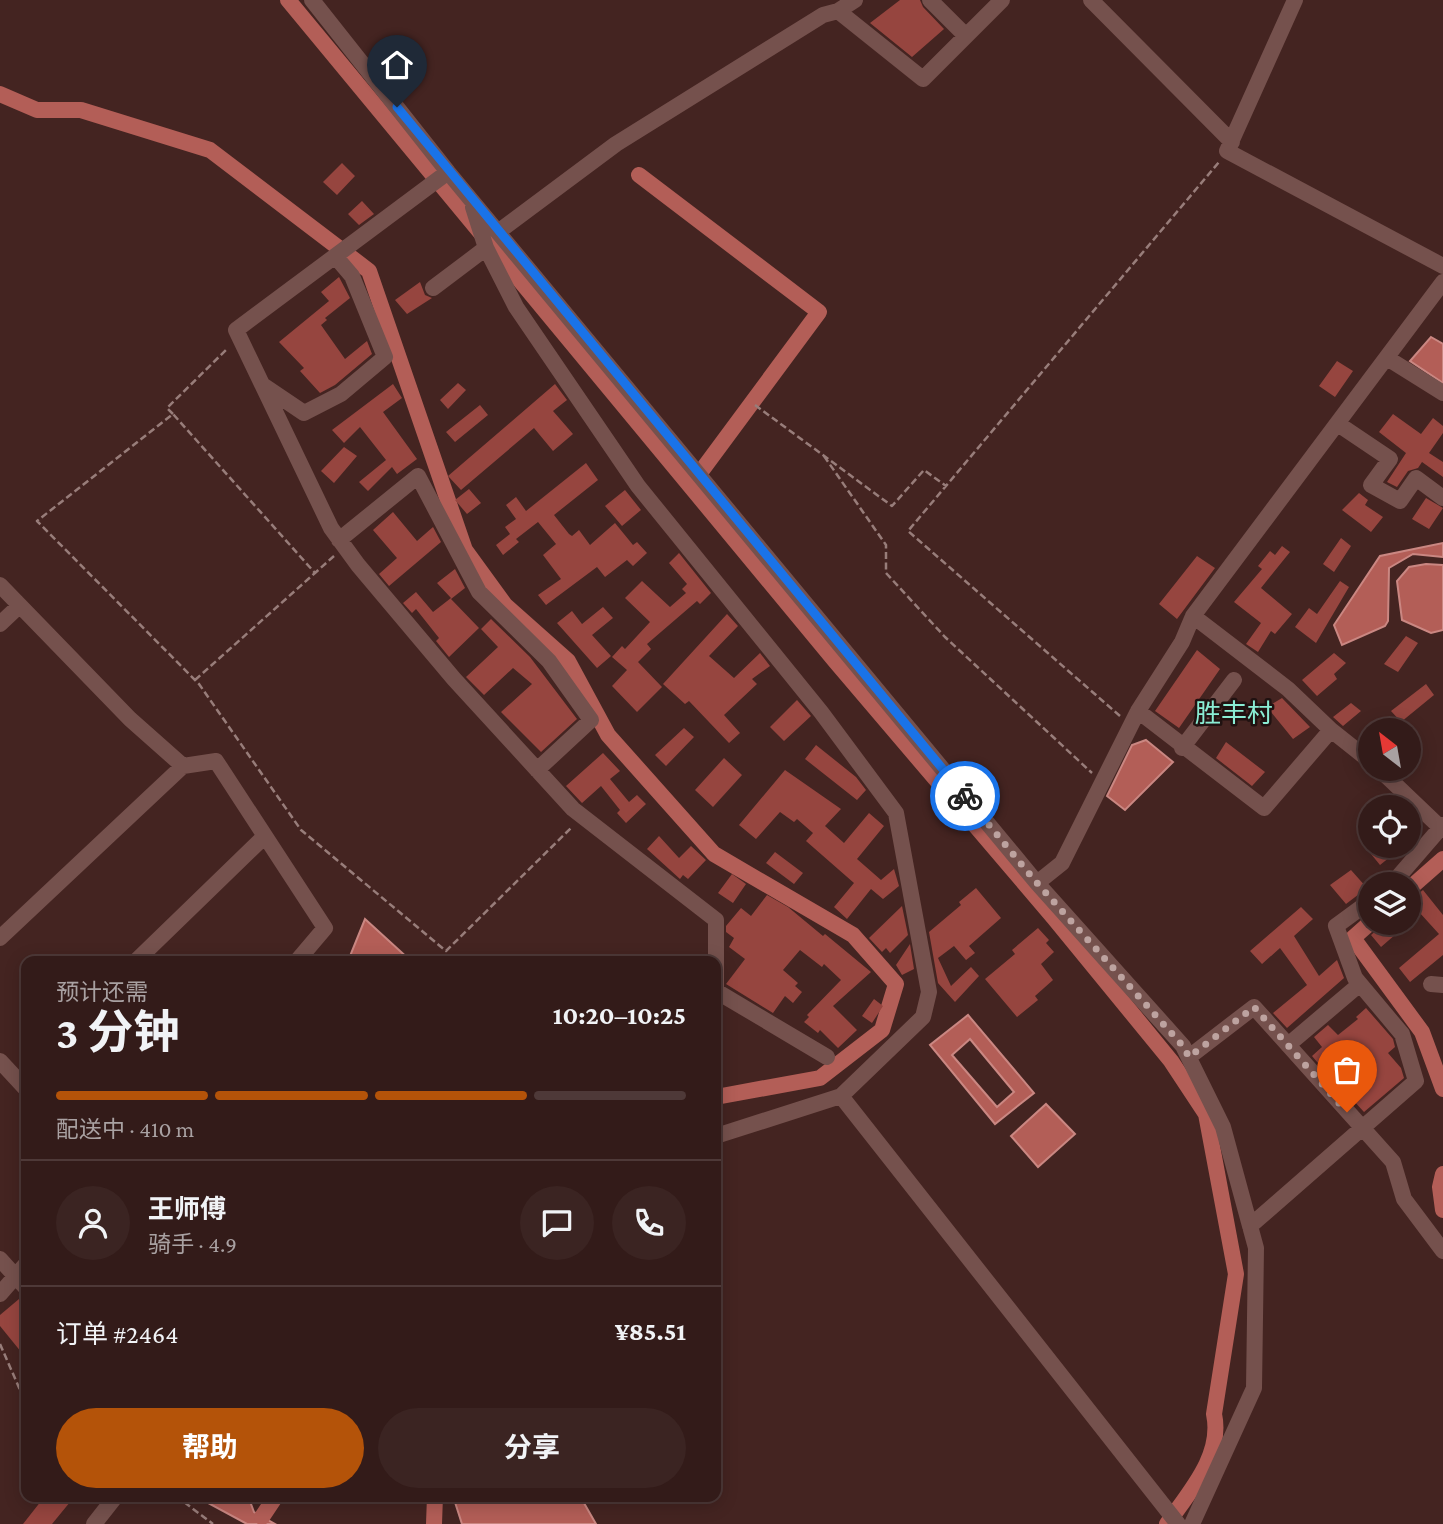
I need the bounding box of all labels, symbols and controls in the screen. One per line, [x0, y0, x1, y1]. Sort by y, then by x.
pin [367, 35, 427, 107]
icon: home [378, 46, 416, 84]
district label: 胜丰村 [1195, 699, 1273, 728]
north arrow [1358, 718, 1421, 780]
map controls [1358, 718, 1421, 935]
courier [930, 761, 1000, 831]
icon: bike [946, 777, 984, 815]
button: locate [1358, 795, 1421, 858]
button: layers [1358, 872, 1421, 935]
text: 预计还需 [56, 979, 148, 1005]
text: 10:20–10:25 [553, 1001, 686, 1030]
text: 3 分钟 [56, 1007, 179, 1058]
pin [1317, 1040, 1377, 1112]
icon: bag [1328, 1051, 1366, 1089]
text: 配送中 · 410 m [56, 1116, 194, 1142]
button: person [56, 1186, 130, 1260]
button: chat [520, 1186, 594, 1260]
button: phone [612, 1186, 686, 1260]
text: 王师傅 [148, 1195, 226, 1224]
text: 骑手 · 4.9 [148, 1231, 237, 1257]
text: ¥85.51 [615, 1317, 686, 1346]
text: 订单 #2464 [56, 1320, 178, 1349]
button: 帮助 [56, 1408, 364, 1488]
button: 分享 [378, 1408, 686, 1488]

